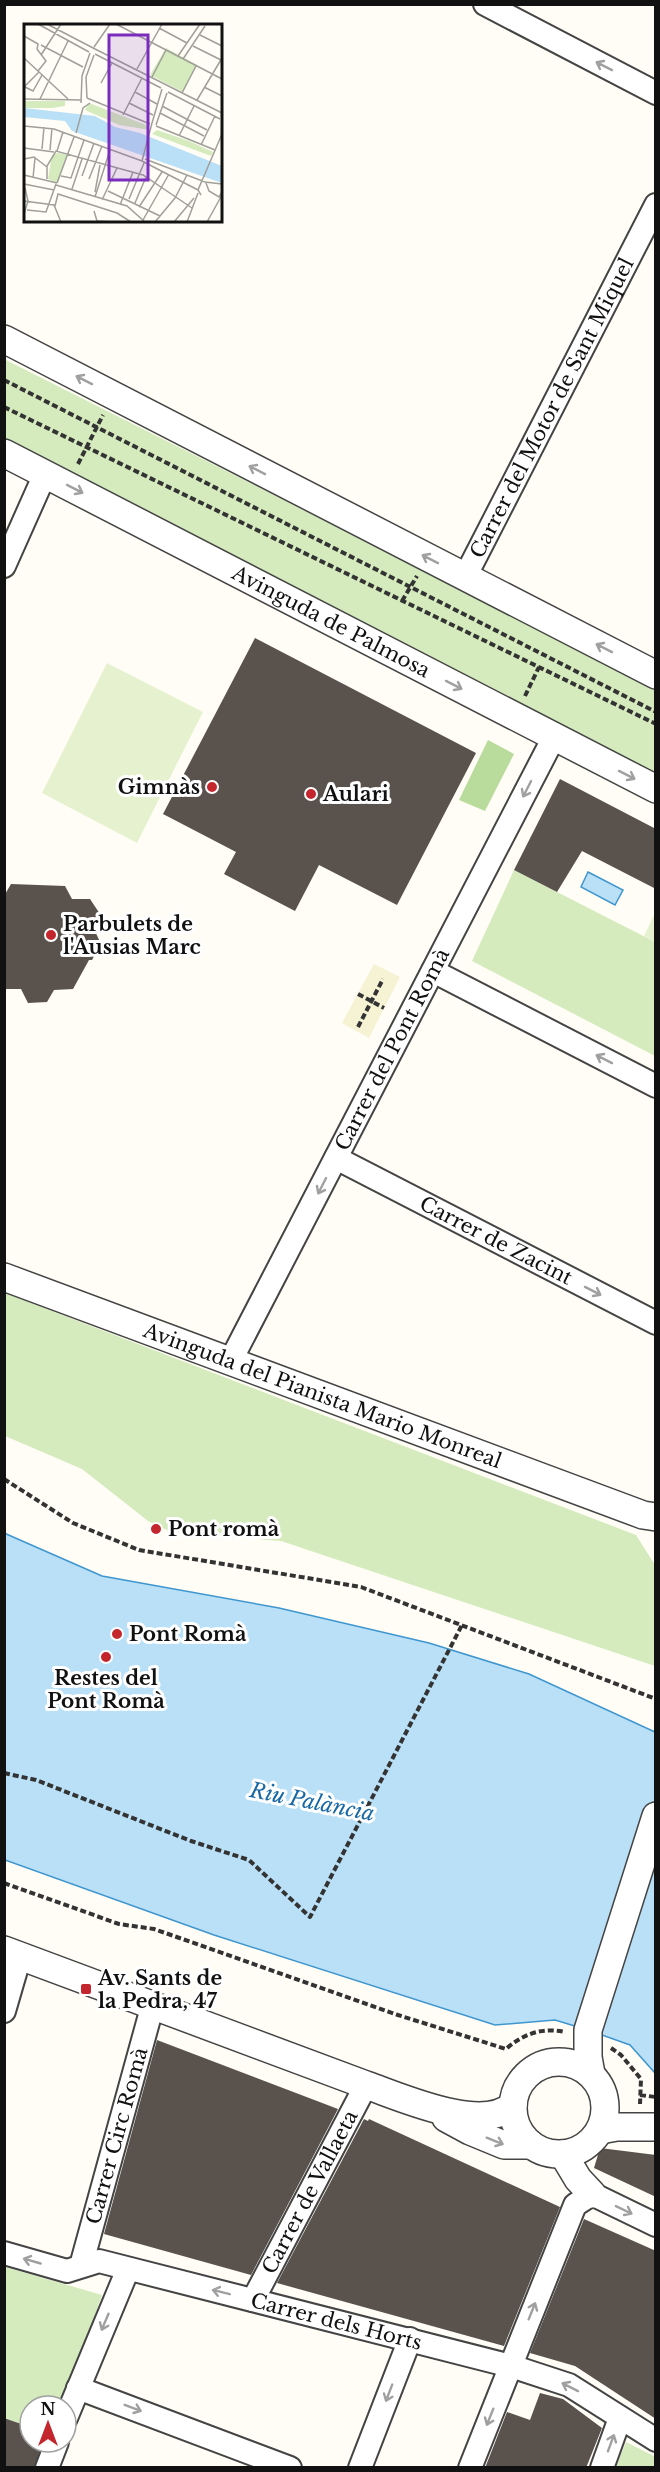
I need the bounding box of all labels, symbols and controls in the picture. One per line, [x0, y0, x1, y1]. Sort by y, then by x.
inset map [24, 24, 222, 222]
one-way arrow [595, 60, 613, 71]
street label: Carrer del Motor de Sant Miquel [465, 254, 639, 562]
one-way arrow [75, 374, 93, 385]
one-way arrow [248, 463, 266, 475]
one-way arrow [66, 484, 84, 495]
one-way arrow [422, 553, 440, 564]
street label: Avinguda de Palmosa [227, 560, 435, 683]
one-way arrow [595, 642, 613, 653]
one-way arrow [444, 680, 462, 691]
one-way arrow [617, 769, 635, 781]
place label: Gimnàs [118, 775, 200, 799]
one-way arrow [521, 779, 532, 797]
marker: Gimnàs [205, 780, 219, 794]
place label: Aulari [322, 782, 389, 806]
marker: Aulari [304, 787, 318, 801]
place label: Parbulets de l'Ausias Marc [63, 912, 201, 959]
marker: Parbulets de l'Ausias Marc [44, 928, 58, 942]
street label: Carrer del Pont Romà [330, 944, 455, 1154]
one-way arrow [595, 1053, 613, 1064]
one-way arrow [316, 1177, 328, 1194]
street label: Carrer de Zacint [416, 1191, 577, 1290]
one-way arrow [584, 1286, 602, 1297]
street label: Avinguda del Pianista Mario Monreal [139, 1318, 505, 1473]
place label: Pont romà [168, 1517, 280, 1541]
marker: Pont romà [149, 1522, 163, 1536]
place label: Pont Romà [129, 1622, 247, 1646]
marker: Pont Romà [110, 1627, 124, 1641]
marker: Restes del Pont Romà [99, 1650, 113, 1664]
place label: Restes del Pont Romà [47, 1666, 165, 1713]
water label: Riu Palància [247, 1777, 377, 1827]
place label: Av. Sants de la Pedra, 47 [97, 1966, 222, 2013]
marker: Av. Sants de la Pedra, 47 [79, 1982, 93, 1996]
street label: Carrer Circ Romà [81, 2044, 153, 2227]
street label: Carrer de Vallaeta [257, 2105, 363, 2278]
one-way arrow [485, 2136, 504, 2147]
one-way arrow [614, 2204, 632, 2216]
one-way arrow [23, 2255, 42, 2266]
one-way arrow [211, 2286, 230, 2298]
street label: Carrer dels Horts [248, 2288, 425, 2355]
one-way arrow [527, 2303, 538, 2321]
one-way arrow [99, 2313, 110, 2331]
one-way arrow [562, 2381, 580, 2393]
one-way arrow [382, 2383, 393, 2402]
north arrow [18, 2394, 78, 2454]
text: N [40, 2399, 56, 2419]
one-way arrow [123, 2403, 141, 2414]
one-way arrow [484, 2407, 495, 2425]
one-way arrow [606, 2434, 617, 2452]

